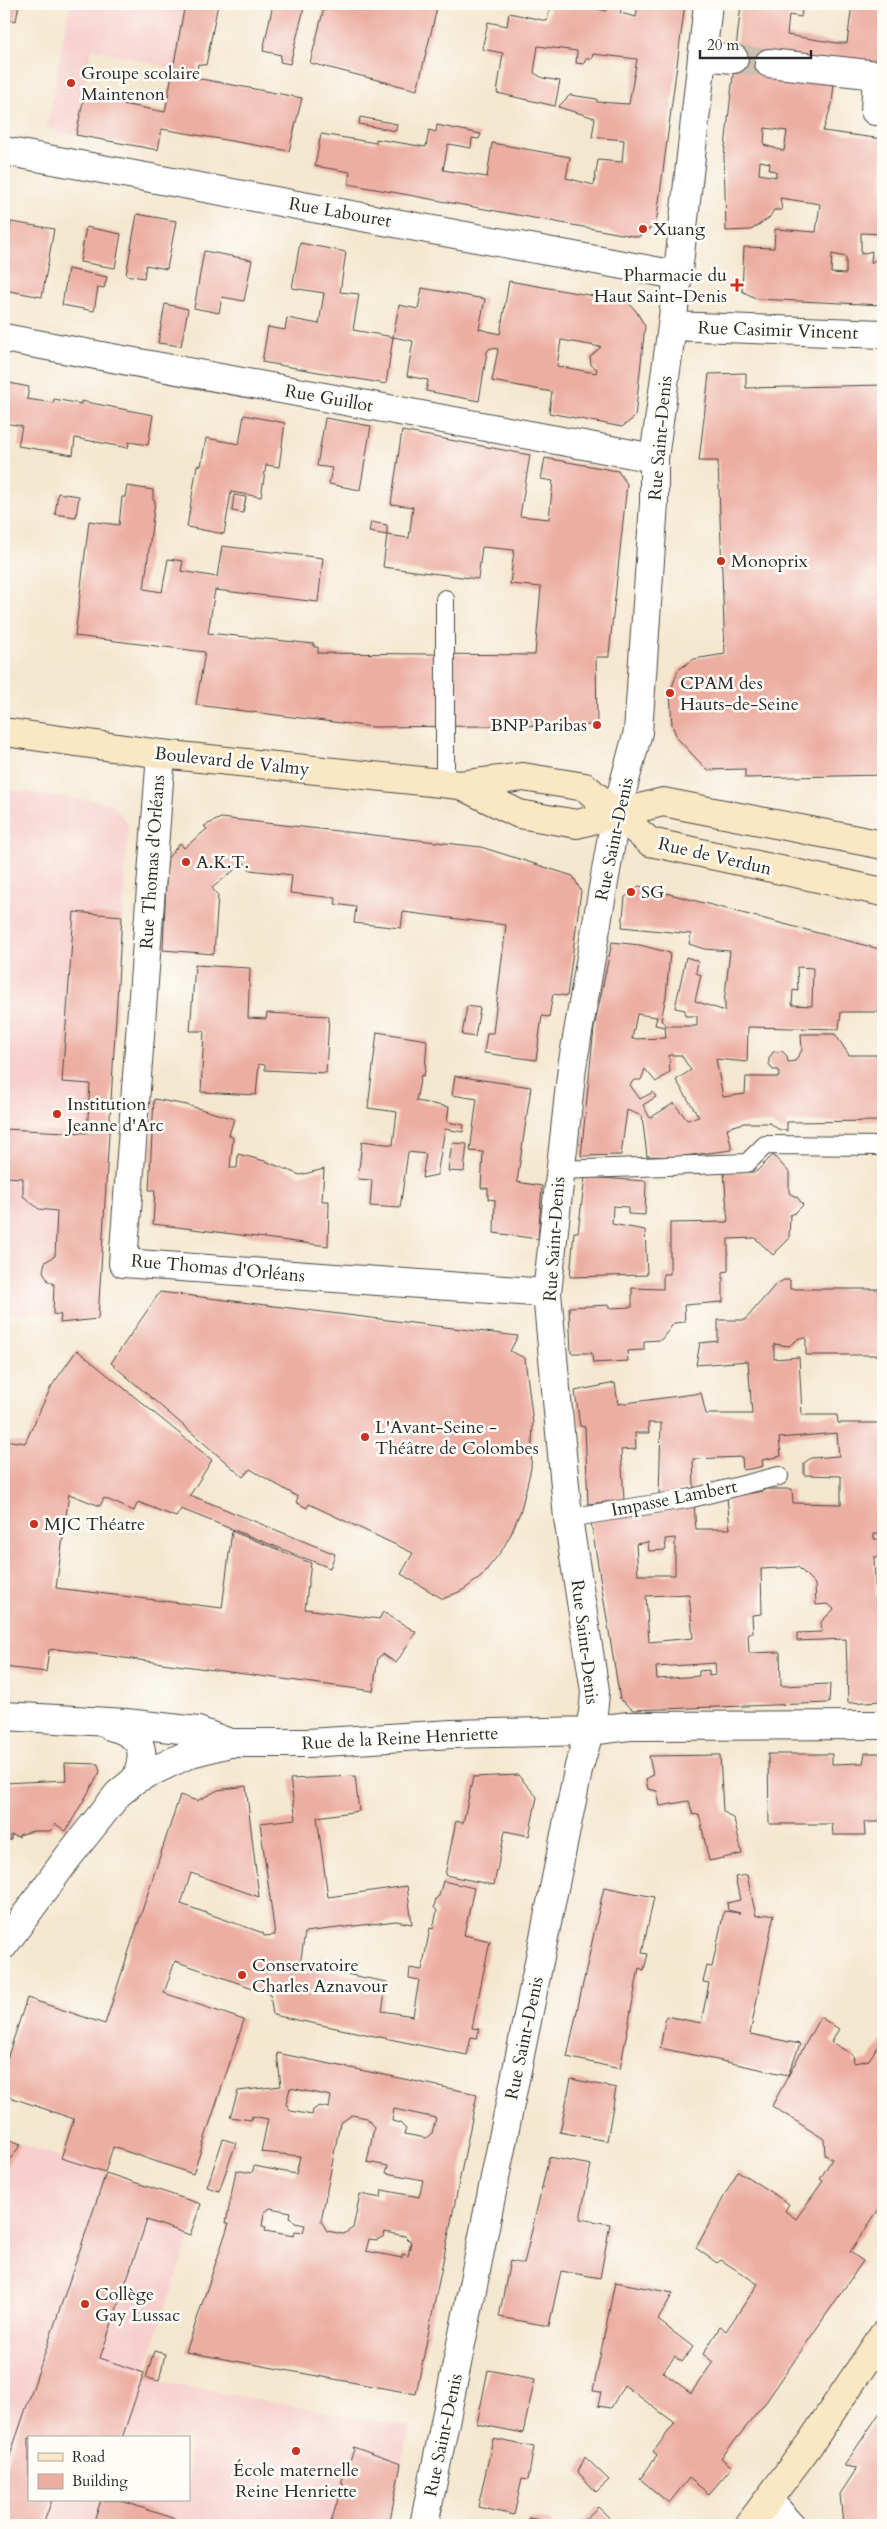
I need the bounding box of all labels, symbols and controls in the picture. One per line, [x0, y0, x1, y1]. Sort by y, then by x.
scale bar [700, 28, 811, 60]
text: 20 m [707, 35, 739, 55]
place label: Groupe scolaire Maintenon [81, 61, 200, 107]
marker: Groupe scolaire Maintenon [65, 77, 77, 89]
street label: Rue Labouret [287, 191, 393, 234]
place label: Xuang [653, 217, 706, 242]
marker: Xuang [637, 223, 649, 235]
place label: Pharmacie du Haut Saint-Denis [594, 263, 727, 309]
marker: Pharmacie du Haut Saint-Denis [731, 279, 743, 291]
street label: Rue Casimir Vincent [697, 315, 859, 346]
street label: Rue Saint-Denis [643, 375, 678, 502]
street label: Rue Guillot [283, 378, 375, 419]
place label: Monoprix [731, 549, 808, 574]
marker: Monoprix [715, 555, 727, 567]
place label: CPAM des Hauts-de-Seine [680, 671, 799, 717]
marker: CPAM des Hauts-de-Seine [664, 687, 676, 699]
place label: BNP Paribas [490, 713, 587, 738]
marker: BNP Paribas [591, 719, 603, 731]
street label: Boulevard de Valmy [153, 741, 311, 782]
street label: Rue Thomas d'Orléans [134, 774, 171, 950]
street label: Rue Saint-Denis [589, 775, 640, 903]
street label: Rue de Verdun [656, 831, 775, 882]
place label: A.K.T. [196, 850, 249, 875]
marker: A.K.T. [180, 856, 192, 868]
place label: SG [641, 880, 664, 905]
marker: SG [625, 886, 637, 898]
place label: Institution Jeanne d'Arc [64, 1092, 164, 1138]
marker: Institution Jeanne d'Arc [51, 1108, 63, 1120]
street label: Rue Saint-Denis [538, 1176, 571, 1302]
street label: Rue Thomas d'Orléans [130, 1248, 306, 1289]
place label: L'Avant-Seine - Théâtre de Colombes [375, 1415, 539, 1461]
marker: L'Avant-Seine - Théâtre de Colombes [359, 1431, 371, 1443]
street label: Impasse Lambert [609, 1474, 739, 1523]
place label: MJC Théatre [44, 1512, 145, 1537]
marker: MJC Théatre [28, 1518, 40, 1530]
street label: Rue Saint-Denis [564, 1578, 605, 1706]
street label: Rue de la Reine Henriette [301, 1721, 499, 1756]
place label: Conservatoire Charles Aznavour [252, 1953, 388, 1999]
marker: Conservatoire Charles Aznavour [236, 1969, 248, 1981]
street label: Rue Saint-Denis [499, 1974, 550, 2102]
place label: Collège Gay Lussac [95, 2282, 180, 2328]
marker: Collège Gay Lussac [79, 2298, 91, 2310]
street label: Rue Saint-Denis [418, 2371, 469, 2499]
legend [28, 2436, 190, 2502]
marker: École maternelle Reine Henriette [290, 2445, 302, 2457]
text: Road [72, 2447, 105, 2467]
place label: École maternelle Reine Henriette [233, 2458, 359, 2504]
text: Building [72, 2471, 128, 2491]

